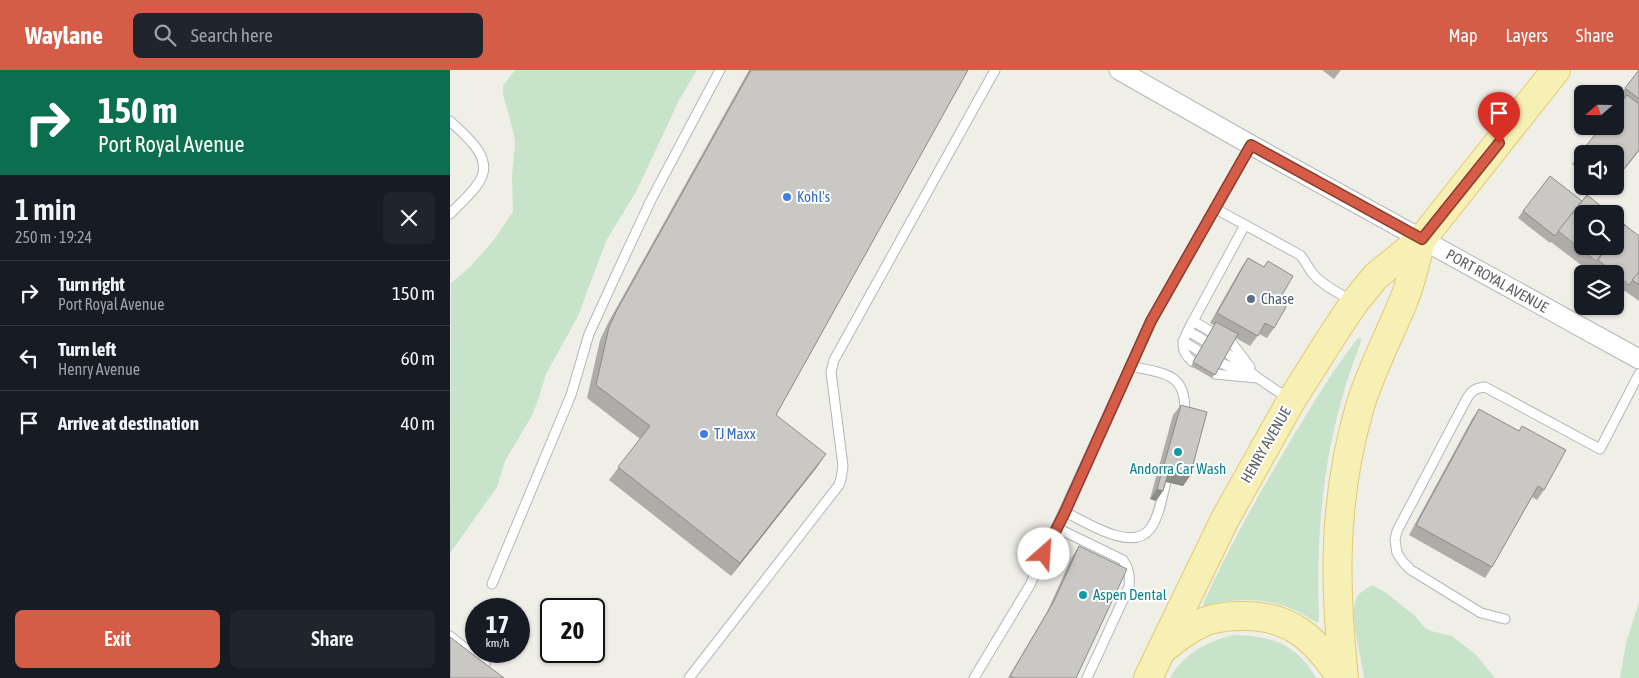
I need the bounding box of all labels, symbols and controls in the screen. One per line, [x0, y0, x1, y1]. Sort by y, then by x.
search box [133, 13, 483, 58]
icon: search [151, 21, 179, 49]
text: Waylane [25, 22, 103, 49]
text: Search here [191, 24, 273, 46]
text: Map [1448, 25, 1477, 46]
text: Layers [1505, 25, 1548, 46]
text: Share [1576, 25, 1614, 46]
north arrow [1574, 85, 1624, 135]
map controls [1574, 85, 1624, 315]
icon: right [15, 90, 80, 155]
text: 150 m [98, 90, 177, 130]
pin [1478, 92, 1520, 143]
icon: arrive [1485, 99, 1513, 127]
text: Port Royal Avenue [98, 131, 244, 157]
button: sound [1574, 145, 1624, 195]
place label: Kohl's [797, 188, 830, 205]
marker: Kohl's [781, 191, 793, 203]
text: 1 min [15, 192, 76, 226]
button: close [383, 192, 435, 244]
button: search [1574, 205, 1624, 255]
text: 250 m · 19:24 [15, 228, 92, 246]
street label: PORT ROYAL AVENUE [1443, 246, 1552, 316]
button: layers [1574, 265, 1624, 315]
text: Turn right [58, 273, 125, 295]
icon: right [15, 279, 43, 307]
text: 150 m [392, 282, 435, 304]
place label: Chase [1261, 290, 1294, 307]
marker: Chase [1245, 293, 1257, 305]
text: Port Royal Avenue [58, 295, 165, 313]
text: Turn left [58, 338, 116, 360]
icon: left [15, 344, 43, 372]
text: 60 m [401, 347, 435, 369]
text: Henry Avenue [58, 360, 140, 378]
street label: HENRY AVENUE [1237, 403, 1294, 486]
icon: arrive [15, 409, 43, 437]
text: Arrive at destination [58, 412, 199, 434]
text: 40 m [401, 412, 435, 434]
place label: TJ Maxx [714, 425, 756, 442]
marker: TJ Maxx [698, 428, 710, 440]
marker: Andorra Car Wash [1172, 446, 1184, 458]
place label: Andorra Car Wash [1130, 460, 1226, 477]
position arrow [1017, 527, 1069, 579]
place label: Aspen Dental [1093, 586, 1167, 603]
marker: Aspen Dental [1077, 589, 1089, 601]
speed limit sign: 20 [540, 598, 605, 663]
button: Exit [15, 610, 220, 668]
button: Share [230, 610, 435, 668]
text: 17 [486, 610, 509, 638]
text: km/h [486, 636, 509, 650]

